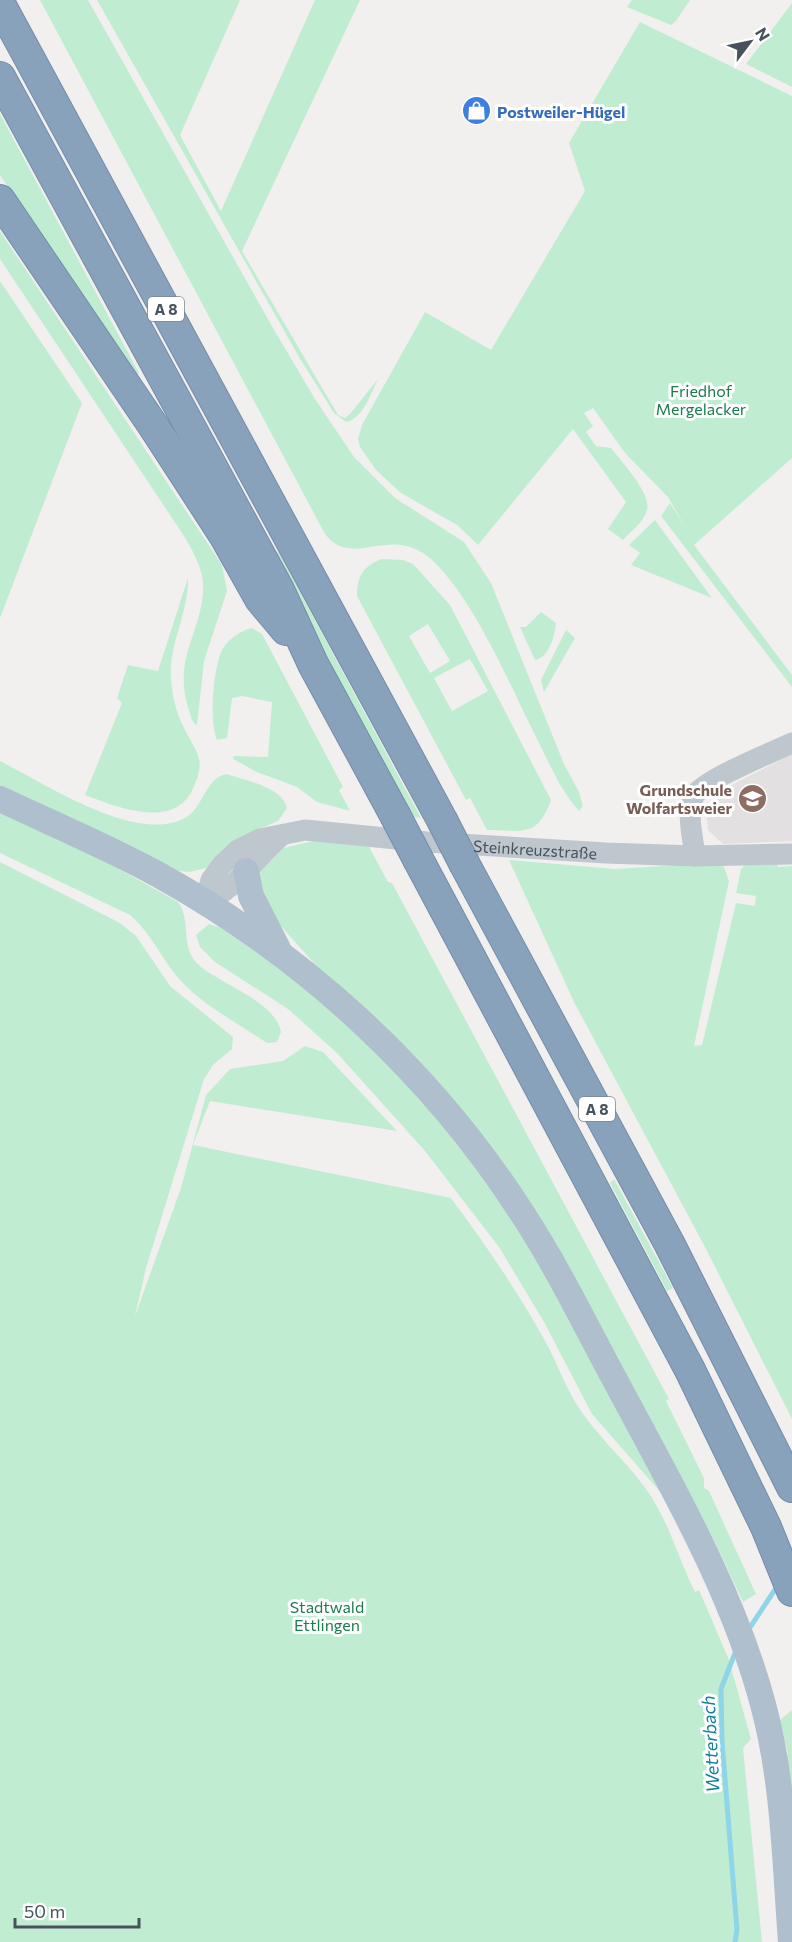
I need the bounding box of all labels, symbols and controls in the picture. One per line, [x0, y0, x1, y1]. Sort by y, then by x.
north arrow [720, 12, 780, 72]
text: N [752, 24, 774, 44]
shop icon: Postweiler-Hügel [460, 95, 492, 127]
place label: Postweiler-Hügel [497, 102, 625, 121]
road number: A 8 [148, 297, 184, 321]
park label: Friedhof Mergelacker [656, 381, 747, 418]
place label: Grundschule Wolfartsweier [626, 780, 732, 817]
school or university icon: Grundschule Wolfartsweier [737, 782, 769, 814]
street label: Steinkreuzstraße [473, 835, 598, 862]
road number: A 8 [579, 1097, 615, 1121]
park label: Stadtwald Ettlingen [290, 1597, 364, 1634]
water label: Wetterbach [696, 1695, 724, 1793]
scale bar [15, 1891, 140, 1929]
text: 50 m [24, 1900, 65, 1922]

